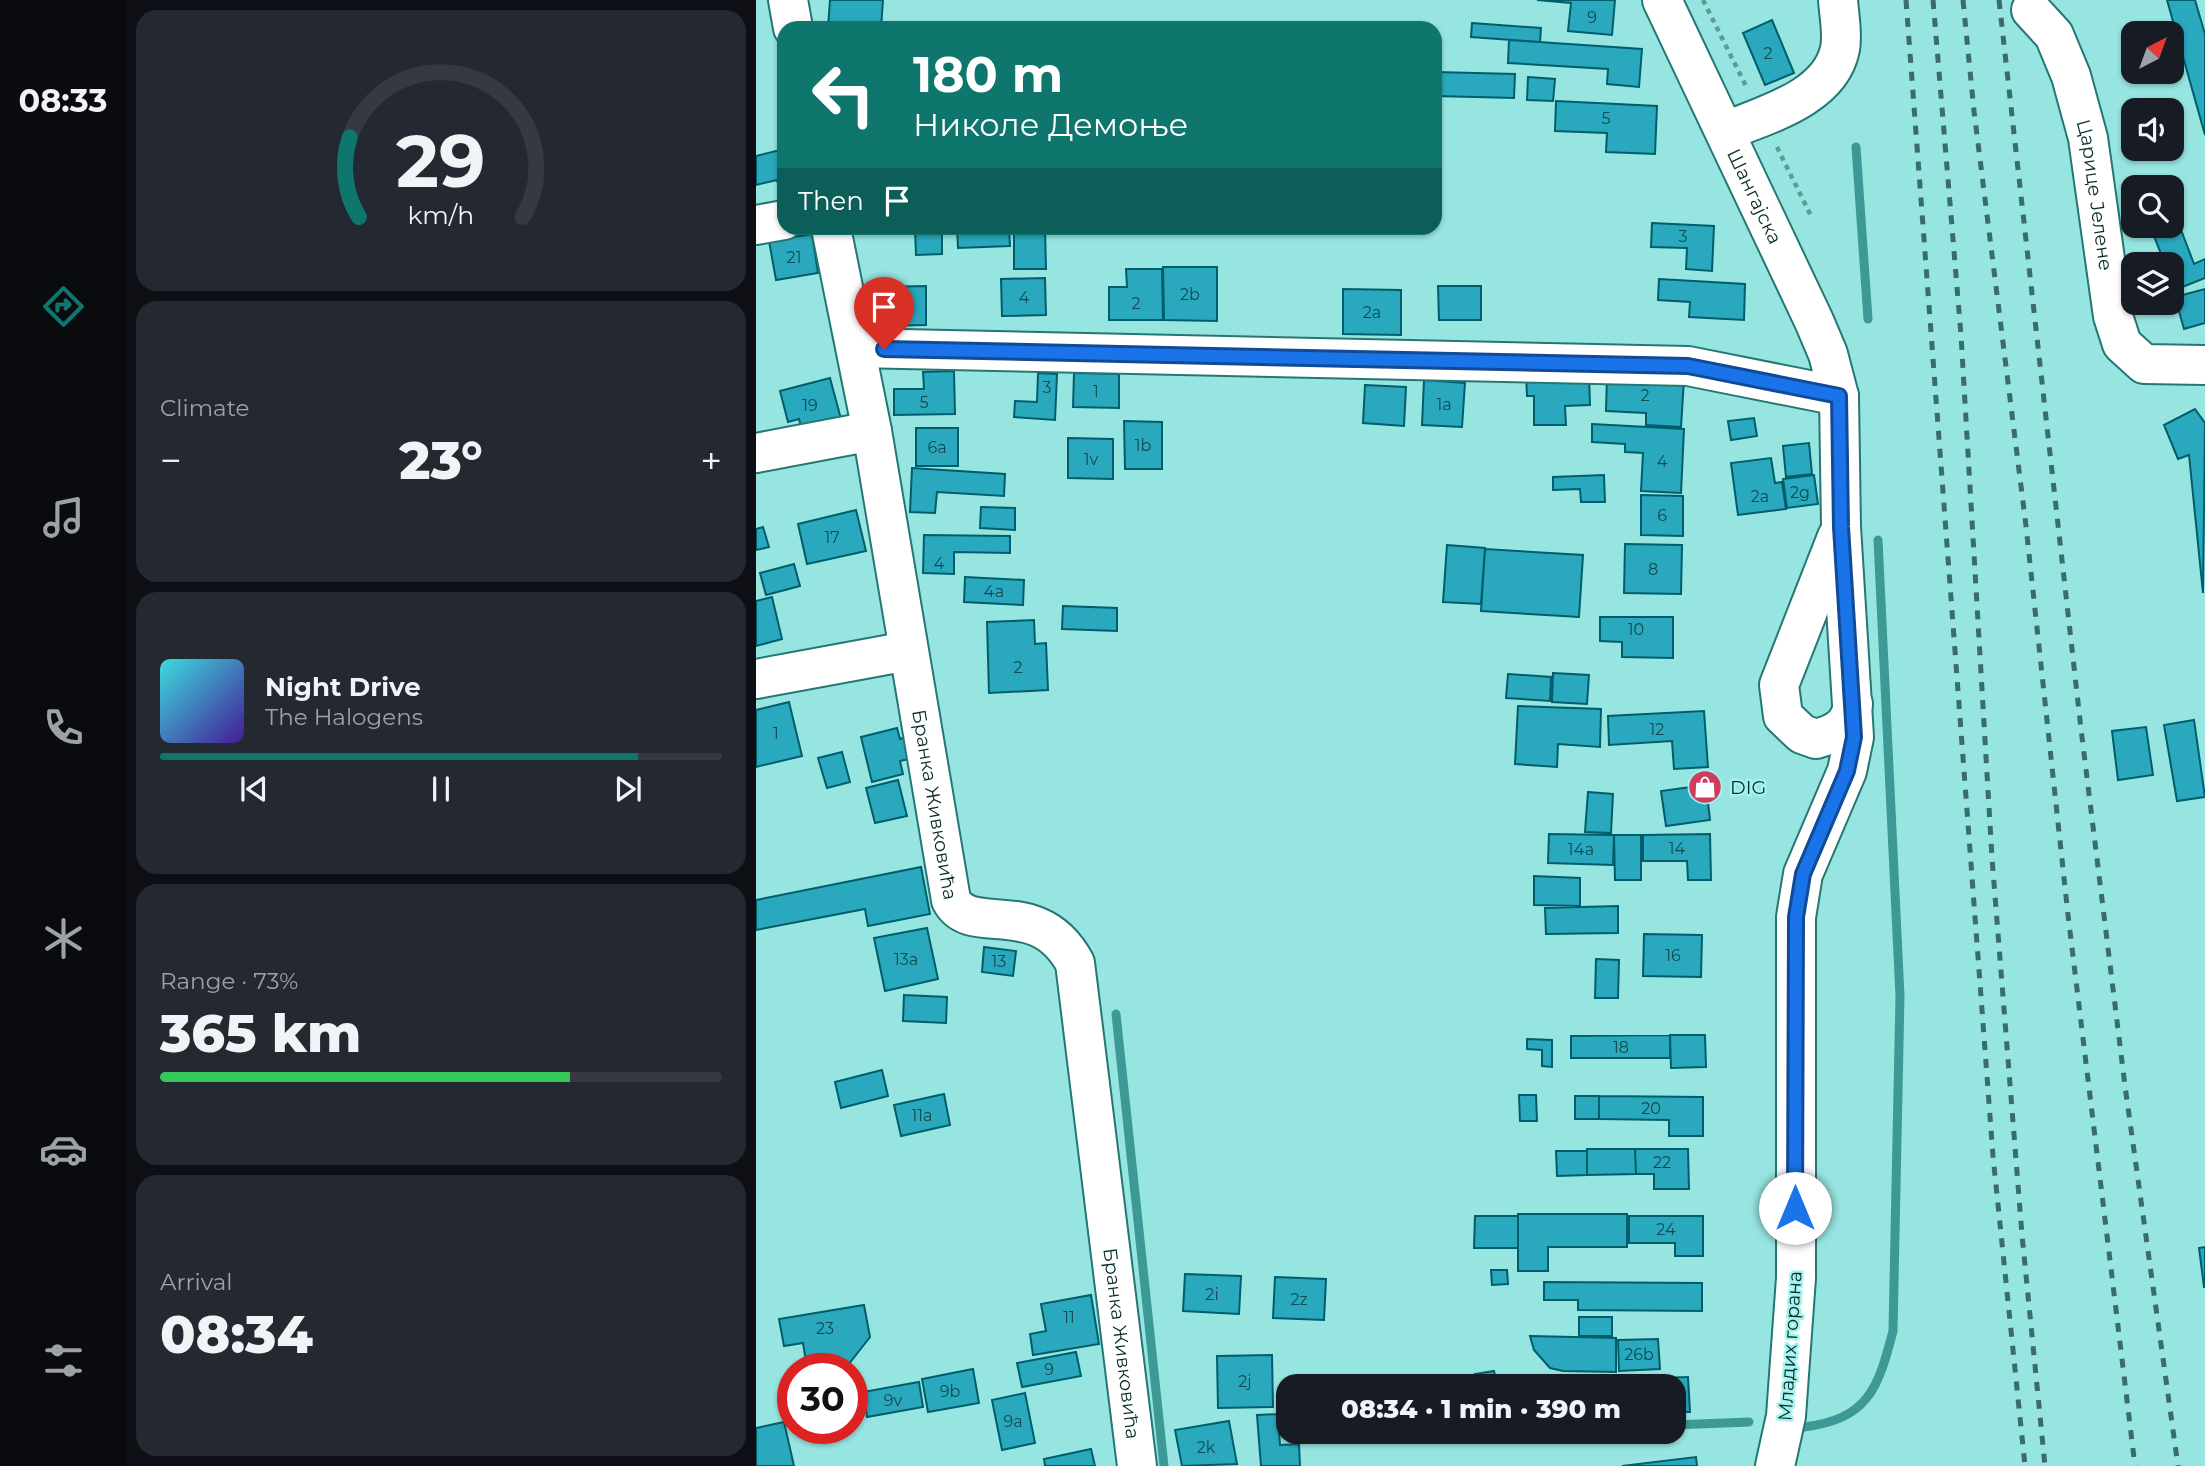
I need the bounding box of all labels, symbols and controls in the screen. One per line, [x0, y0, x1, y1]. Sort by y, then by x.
house number: 9 [1587, 8, 1597, 27]
north arrow [2121, 21, 2184, 84]
map controls [2121, 21, 2184, 315]
house number: 2 [1763, 44, 1773, 63]
text: 180 m [913, 45, 1063, 104]
icon: left [798, 49, 889, 140]
text: 08:33 [19, 81, 107, 120]
button: sound [2121, 98, 2184, 161]
text: Николе Демоње [913, 105, 1188, 144]
house number: 5 [1601, 109, 1611, 128]
text: 29 [396, 117, 486, 205]
street label: Царице Јелене [2072, 117, 2118, 272]
street label: Шангајска [1723, 145, 1787, 247]
button: search [2121, 175, 2184, 238]
icon: arrive [878, 182, 916, 220]
text: Then [798, 185, 864, 217]
text: km/h [408, 199, 474, 229]
house number: 3 [1678, 227, 1688, 246]
house number: 21 [787, 248, 801, 267]
button: layers [2121, 252, 2184, 315]
pin [854, 277, 914, 349]
icon: directions [39, 282, 88, 331]
house number: 2b [1180, 285, 1200, 304]
icon: arrive [865, 288, 903, 326]
house number: 4 [1019, 288, 1030, 307]
house number: 2 [1131, 294, 1141, 313]
house number: 2a [1363, 303, 1381, 322]
house number: 3 [1042, 378, 1052, 397]
house number: 1 [1093, 382, 1099, 401]
house number: 2 [1640, 386, 1650, 405]
house number: 5 [919, 393, 929, 412]
text: Climate [160, 394, 249, 422]
house number: 1a [1436, 395, 1452, 414]
house number: 19 [802, 396, 818, 415]
text: 23° [399, 429, 483, 492]
house number: 1b [1135, 436, 1151, 455]
text: − [160, 437, 182, 484]
text: + [700, 437, 722, 484]
house number: 6a [927, 438, 947, 457]
house number: 1v [1084, 450, 1099, 469]
house number: 4 [1657, 452, 1668, 471]
house number: 2g [1790, 483, 1810, 502]
house number: 2a [1751, 487, 1769, 506]
icon: music [39, 493, 88, 542]
house number: 6 [1657, 506, 1667, 525]
house number: 17 [824, 528, 840, 547]
house number: 4 [934, 554, 945, 573]
house number: 8 [1648, 560, 1658, 579]
house number: 4a [984, 582, 1004, 601]
house number: 10 [1628, 620, 1644, 639]
house number: 2 [1013, 658, 1023, 677]
text: Night Drive [265, 671, 421, 703]
icon: phone [39, 703, 88, 752]
text: The Halogens [265, 703, 423, 731]
street label: Бранка Живковића [908, 708, 962, 901]
house number: 12 [1650, 720, 1664, 739]
house number: 1 [773, 724, 779, 743]
shop icon: DIG [1686, 768, 1724, 806]
icon: previous [235, 770, 273, 808]
icon: pause [422, 770, 460, 808]
icon: next [609, 770, 647, 808]
place label: DIG [1730, 776, 1766, 799]
house number: 14 [1669, 839, 1686, 858]
house number: 14a [1568, 840, 1594, 859]
icon: climate [39, 914, 88, 963]
house number: 16 [1665, 946, 1681, 965]
house number: 13a [894, 950, 918, 969]
house number: 13 [992, 952, 1006, 971]
text: Range · 73% [160, 967, 298, 995]
text: 365 km [160, 1002, 361, 1065]
house number: 18 [1613, 1038, 1629, 1057]
house number: 20 [1641, 1099, 1661, 1118]
house number: 11a [912, 1106, 933, 1125]
icon: car [39, 1125, 88, 1174]
house number: 22 [1653, 1153, 1671, 1172]
position arrow [1758, 1171, 1832, 1245]
house number: 24 [1656, 1220, 1676, 1239]
street label: Бранка Живковића [1099, 1246, 1145, 1440]
text: Arrival [160, 1268, 233, 1296]
street label: Младих горана [1773, 1270, 1807, 1422]
house number: 2i [1205, 1285, 1219, 1304]
house number: 2z [1290, 1290, 1308, 1309]
text: 08:34 [160, 1303, 313, 1366]
house number: 11 [1063, 1308, 1075, 1327]
house number: 23 [816, 1319, 834, 1338]
icon: filters [39, 1336, 88, 1385]
house number: 26b [1624, 1345, 1654, 1364]
speed limit sign: 30 [777, 1353, 868, 1444]
house number: 9 [1044, 1360, 1054, 1379]
house number: 2j [1238, 1372, 1252, 1391]
house number: 9b [940, 1382, 960, 1401]
house number: 9v [884, 1391, 903, 1410]
text: 08:34 · 1 min · 390 m [1341, 1393, 1621, 1425]
house number: 9a [1003, 1412, 1023, 1431]
house number: 2k [1197, 1438, 1216, 1457]

